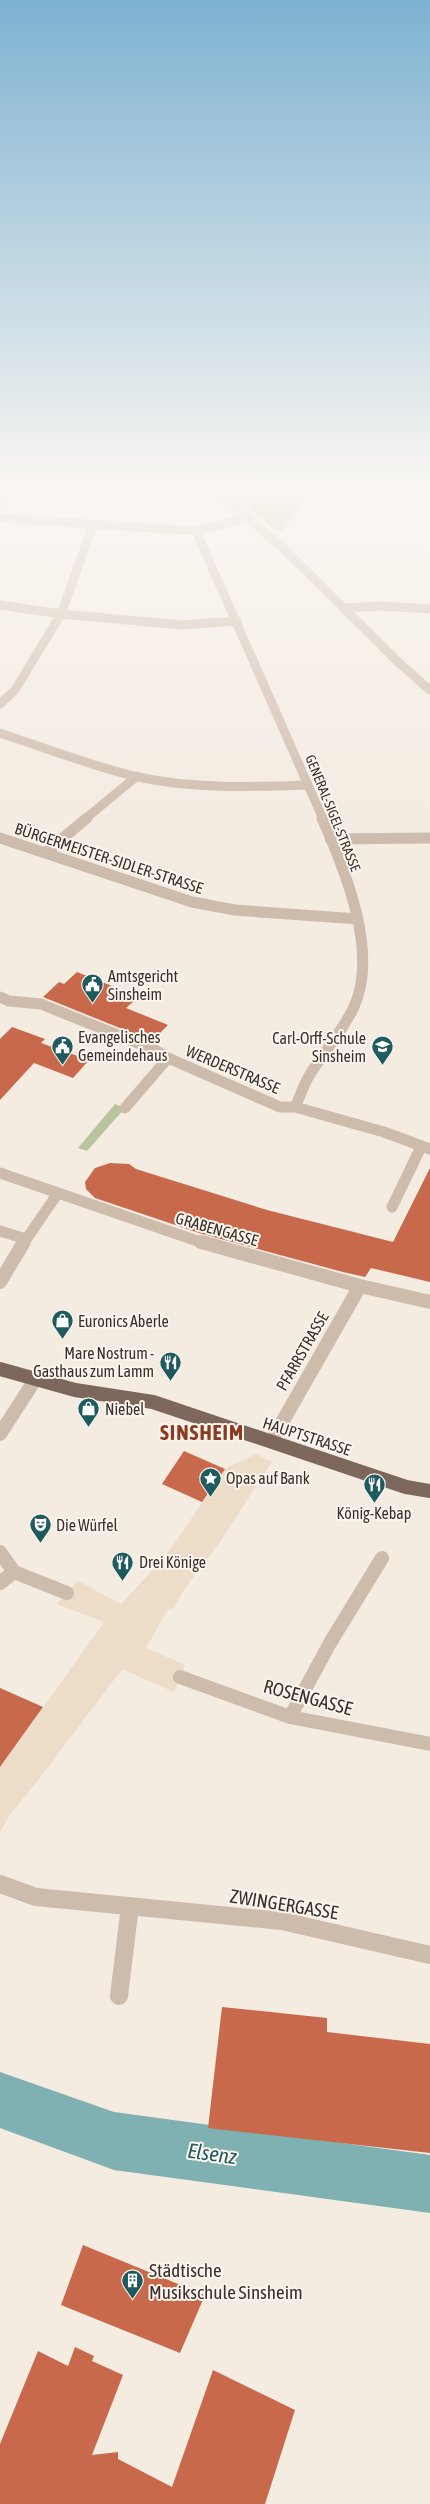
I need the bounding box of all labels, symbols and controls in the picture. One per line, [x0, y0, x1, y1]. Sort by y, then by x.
street label: GENERAL-SIGEL-STRASSE [302, 752, 364, 874]
street label: BÜRGERMEISTER-SIDLER-STRASSE [13, 819, 206, 897]
place label: Amtsgericht Sinsheim [108, 967, 179, 1003]
public building icon: Amtsgericht Sinsheim [80, 973, 104, 1004]
place label: Evangelisches Gemeindehaus [78, 1028, 168, 1064]
place label: Carl-Orff-Schule Sinsheim [272, 1029, 366, 1065]
public building icon: Evangelisches Gemeindehaus [50, 1034, 74, 1065]
school or university icon: Carl-Orff-Schule Sinsheim [370, 1035, 394, 1066]
street label: WERDERSTRASSE [183, 1041, 283, 1097]
street label: GRABENGASSE [174, 1209, 260, 1249]
street label: PFARRSTRASSE [272, 1308, 332, 1393]
shop icon: Euronics Aberle [50, 1309, 74, 1340]
place label: Euronics Aberle [78, 1312, 169, 1330]
place label: Mare Nostrum - Gasthaus zum Lamm [33, 1344, 154, 1380]
restaurant icon: Mare Nostrum - Gasthaus zum Lamm [158, 1350, 182, 1381]
shop icon: Niebel [77, 1397, 101, 1428]
place label: Niebel [105, 1400, 145, 1418]
street label: HAUPTSTRASSE [261, 1413, 353, 1459]
district label: SINSHEIM [160, 1420, 244, 1444]
place icon: Opas auf Bank [198, 1466, 222, 1497]
place label: Opas auf Bank [226, 1469, 310, 1488]
restaurant icon: König-Kebap [362, 1472, 386, 1503]
place label: König-Kebap [337, 1504, 411, 1523]
theatre icon: Die Würfel [28, 1513, 52, 1544]
place label: Die Würfel [56, 1516, 118, 1534]
restaurant icon: Drei Könige [111, 1550, 135, 1581]
place label: Drei Könige [139, 1553, 206, 1572]
street label: ROSENGASSE [261, 1675, 355, 1719]
street label: ZWINGERGASSE [228, 1885, 340, 1923]
water label: Elsenz [186, 2138, 239, 2168]
place label: Städtische Musikschule Sinsheim [149, 2259, 303, 2303]
building icon: Städtische Musikschule Sinsheim [121, 2269, 145, 2300]

